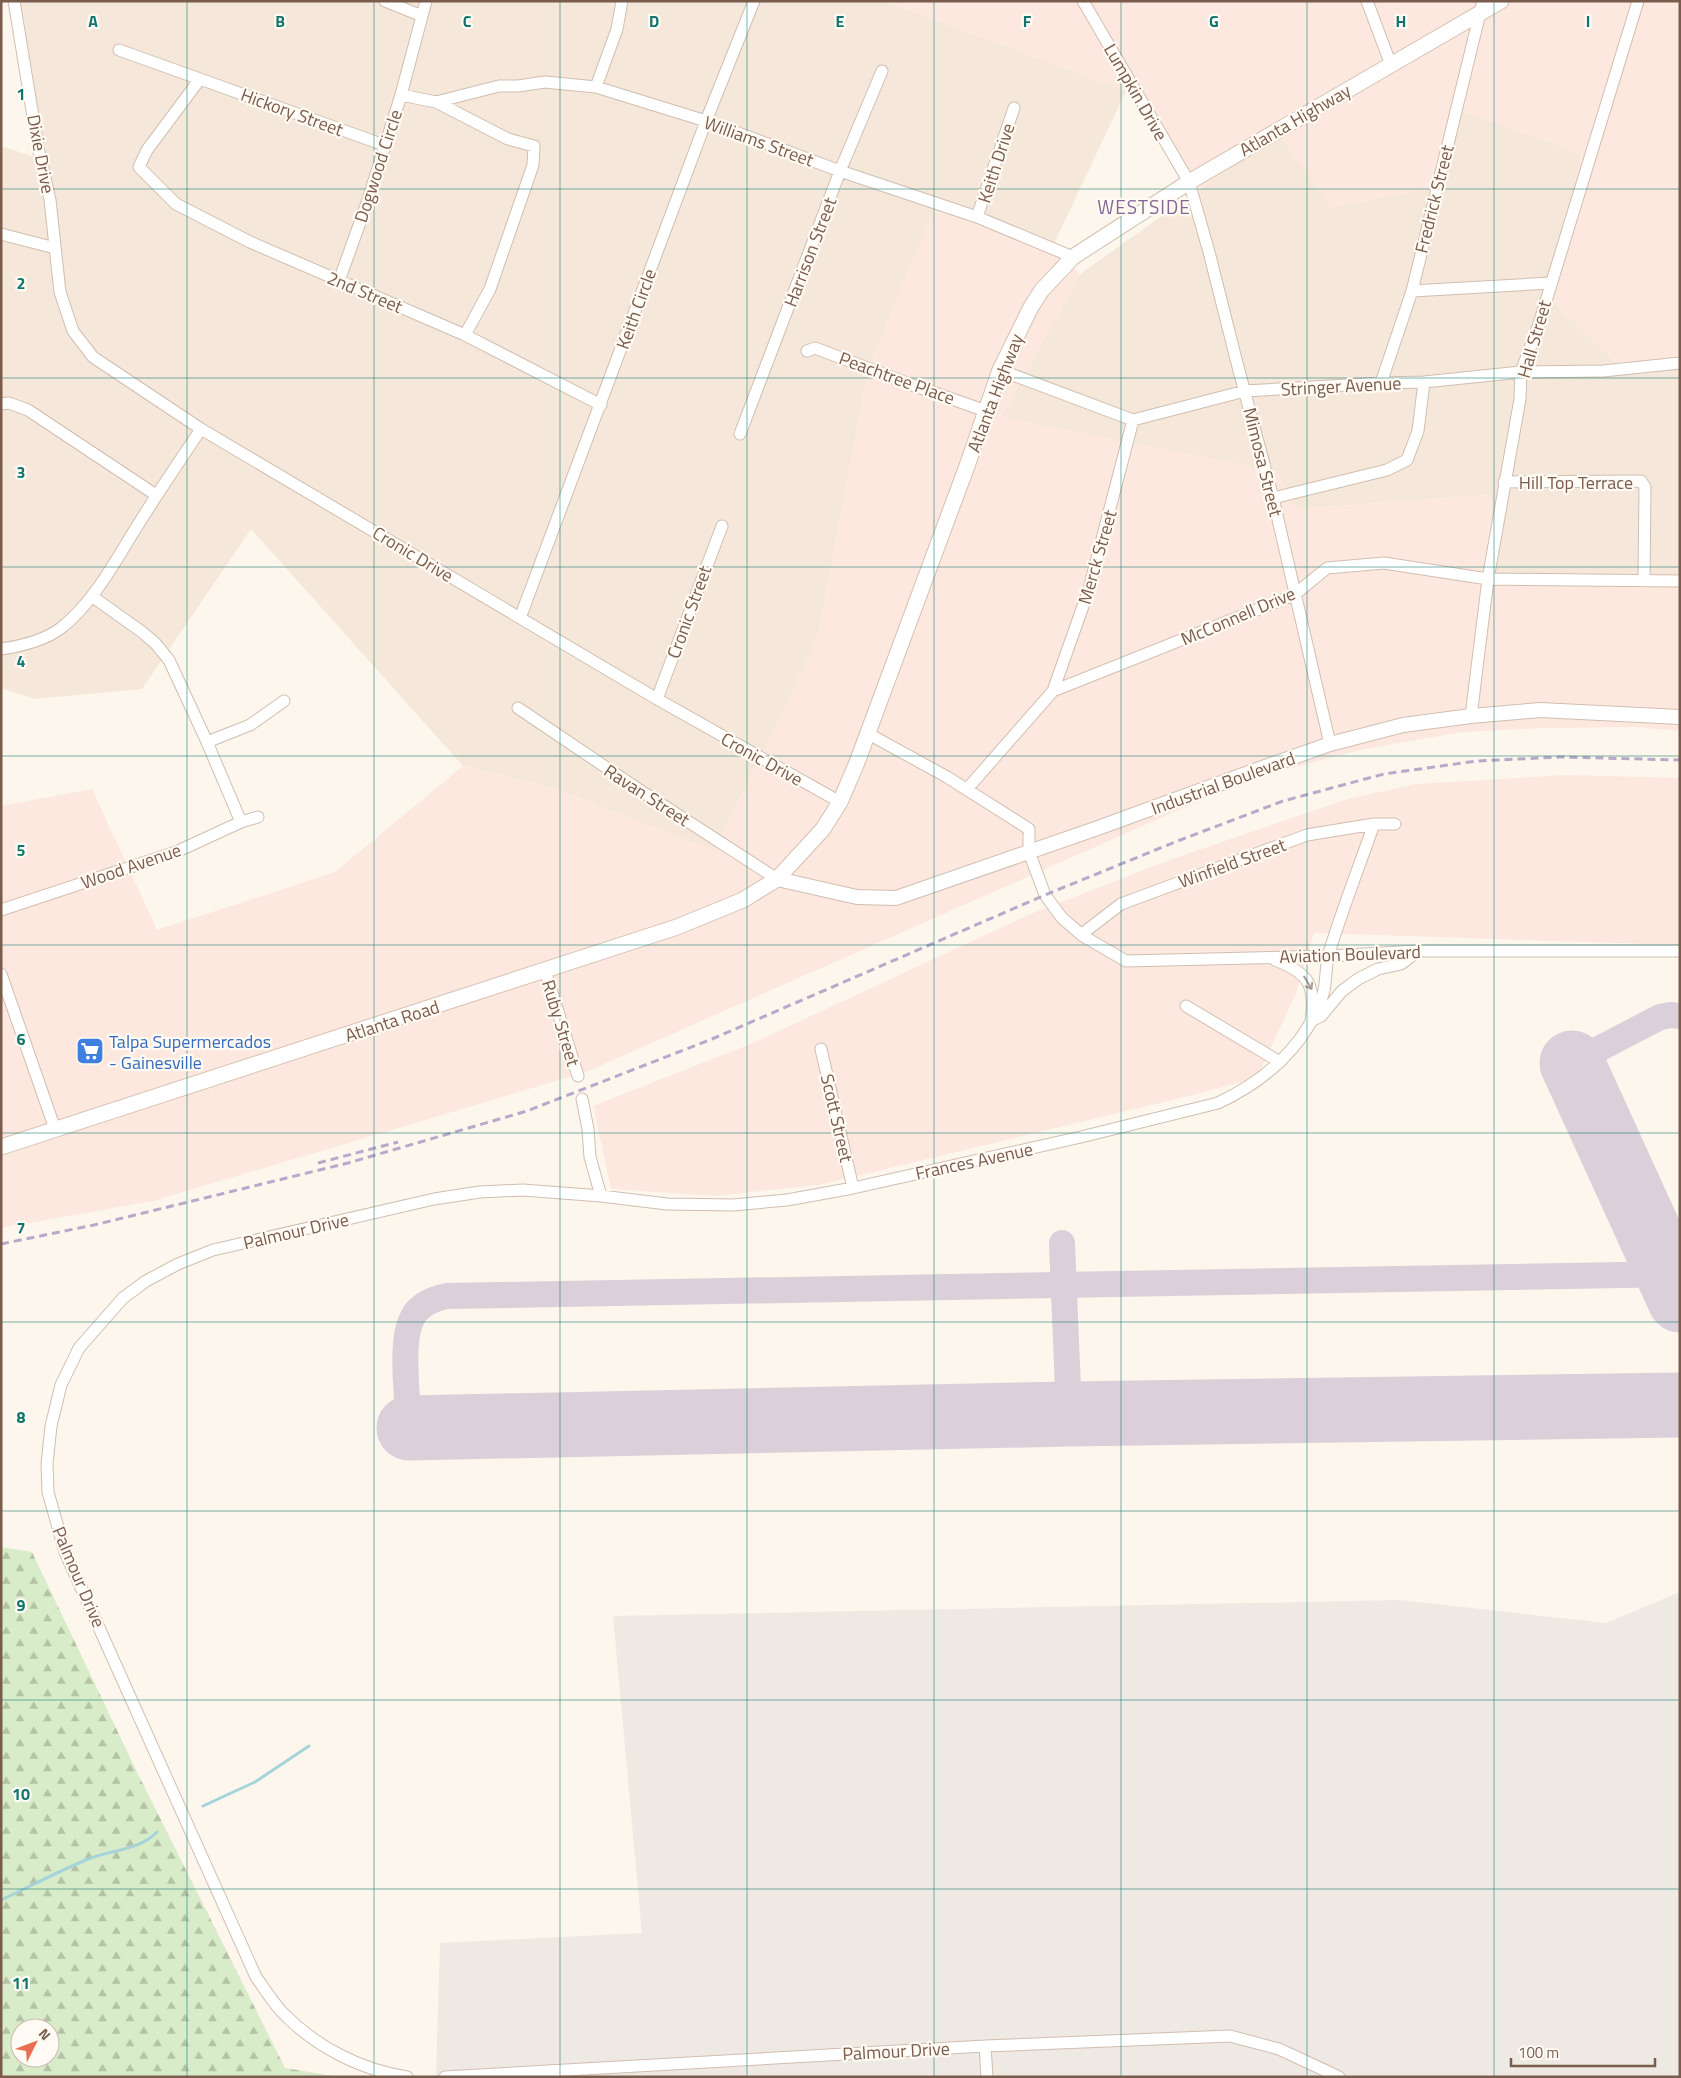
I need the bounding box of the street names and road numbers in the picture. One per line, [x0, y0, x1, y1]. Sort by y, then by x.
street label: Lumpkin Drive [1097, 38, 1175, 146]
street label: Atlanta Highway [1234, 77, 1356, 163]
street label: Hickory Street [237, 81, 348, 143]
street label: Dogwood Circle [347, 106, 409, 226]
street label: Williams Street [700, 109, 818, 174]
street label: Dixie Drive [20, 112, 62, 196]
street label: Keith Drive [970, 120, 1022, 206]
street label: Fredrick Street [1408, 141, 1461, 256]
street label: Harrison Street [777, 193, 844, 311]
street label: 2nd Street [323, 264, 408, 320]
street label: Keith Circle [609, 265, 663, 353]
street label: Hall Street [1510, 296, 1558, 381]
street label: Atlanta Highway [960, 330, 1030, 456]
street label: Peachtree Place [835, 345, 959, 411]
street label: Stringer Avenue [1280, 369, 1402, 403]
street label: Mimosa Street [1236, 405, 1290, 520]
street label: Hill Top Terrace [1519, 469, 1633, 496]
street label: Merck Street [1071, 506, 1124, 607]
street label: Cronic Drive [367, 519, 459, 589]
street label: Cronic Street [660, 561, 719, 662]
street label: McConnell Drive [1177, 580, 1299, 652]
street label: Cronic Drive [716, 725, 808, 793]
street label: Industrial Boulevard [1147, 744, 1299, 822]
street label: Ravan Street [599, 757, 696, 833]
street label: Winfield Street [1174, 831, 1290, 895]
street label: Wood Avenue [77, 836, 185, 896]
street label: Aviation Boulevard [1279, 938, 1421, 970]
street label: Ruby Street [535, 977, 587, 1070]
street label: Atlanta Road [341, 993, 443, 1049]
street label: Scott Street [814, 1071, 860, 1166]
street label: Frances Avenue [913, 1135, 1035, 1187]
street label: Palmour Drive [241, 1206, 351, 1256]
street label: Palmour Drive [46, 1522, 112, 1632]
street label: Palmour Drive [842, 2035, 950, 2067]

